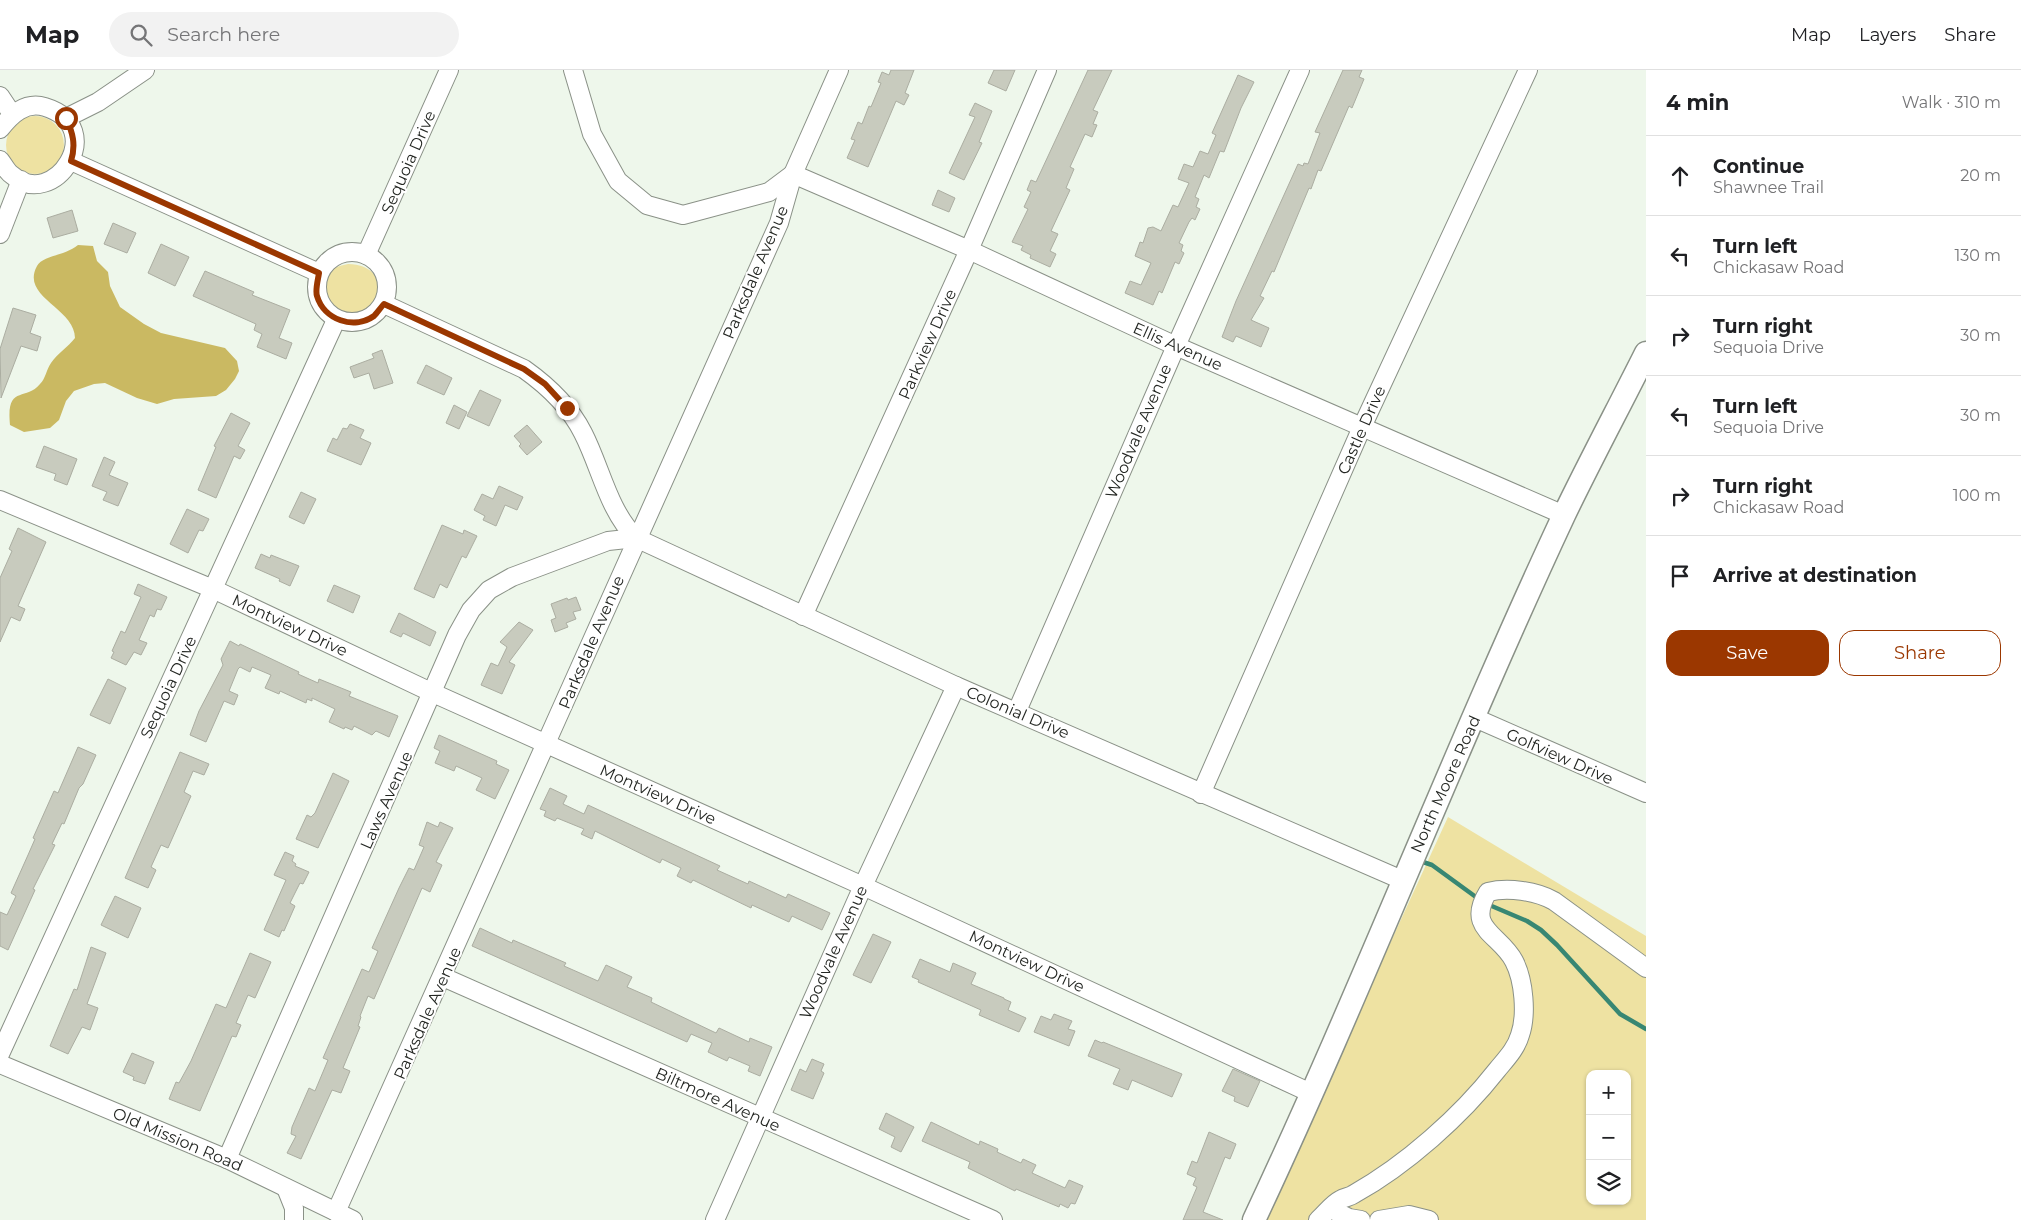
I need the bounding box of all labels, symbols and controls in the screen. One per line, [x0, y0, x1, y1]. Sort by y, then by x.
search box [109, 12, 459, 57]
text: Map [25, 20, 79, 49]
icon: search [127, 21, 155, 49]
text: Search here [167, 23, 280, 46]
text: Map [1791, 24, 1831, 46]
text: Layers [1859, 24, 1916, 46]
text: Share [1944, 24, 1996, 46]
text: 4 min [1666, 90, 1729, 115]
text: Walk · 310 m [1902, 93, 2001, 112]
route start [55, 107, 78, 130]
street label: Sequoia Drive [377, 108, 440, 217]
text: Continue [1713, 155, 1804, 178]
icon: ahead [1666, 162, 1694, 190]
text: 20 m [1960, 166, 2001, 185]
text: Shawnee Trail [1713, 178, 1824, 197]
street label: Parksdale Avenue [719, 203, 792, 342]
text: Turn left [1713, 235, 1798, 258]
icon: left [1666, 242, 1694, 270]
text: 130 m [1954, 246, 2001, 265]
text: Chickasaw Road [1713, 258, 1844, 277]
street label: Parkview Drive [895, 286, 960, 402]
text: Turn right [1713, 315, 1813, 338]
street label: Ellis Avenue [1130, 318, 1226, 375]
icon: right [1666, 322, 1694, 350]
text: 30 m [1960, 326, 2001, 345]
text: Sequoia Drive [1713, 338, 1824, 357]
street label: Woodvale Avenue [1102, 361, 1175, 501]
street label: Castle Drive [1333, 383, 1389, 477]
text: Turn left [1713, 395, 1798, 418]
route end [556, 397, 579, 420]
icon: left [1666, 402, 1694, 430]
text: 30 m [1960, 406, 2001, 425]
text: Sequoia Drive [1713, 418, 1824, 437]
text: Turn right [1713, 475, 1813, 498]
icon: right [1666, 482, 1694, 510]
text: 100 m [1953, 486, 2001, 505]
text: Chickasaw Road [1713, 498, 1844, 517]
icon: arrive [1666, 562, 1694, 590]
text: Arrive at destination [1713, 564, 1917, 587]
street label: Parksdale Avenue [555, 573, 628, 712]
street label: Montview Drive [229, 590, 350, 660]
button: Save [1666, 630, 1829, 676]
button: Share [1839, 630, 2001, 676]
street label: Sequoia Drive [136, 633, 201, 742]
street label: Colonial Drive [963, 682, 1072, 743]
street label: North Moore Road [1407, 713, 1484, 856]
street label: Golfview Drive [1503, 724, 1616, 789]
street label: Laws Avenue [356, 748, 417, 852]
street label: Montview Drive [597, 760, 719, 829]
street label: Woodvale Avenue [795, 882, 871, 1022]
street label: Montview Drive [966, 926, 1087, 996]
street label: Parksdale Avenue [390, 944, 465, 1082]
street label: Biltmore Avenue [652, 1063, 783, 1135]
map controls [1586, 1070, 1631, 1205]
button: + [1586, 1070, 1631, 1115]
street label: Old Mission Road [110, 1104, 246, 1175]
button: − [1586, 1115, 1631, 1160]
button: layers [1586, 1160, 1631, 1205]

